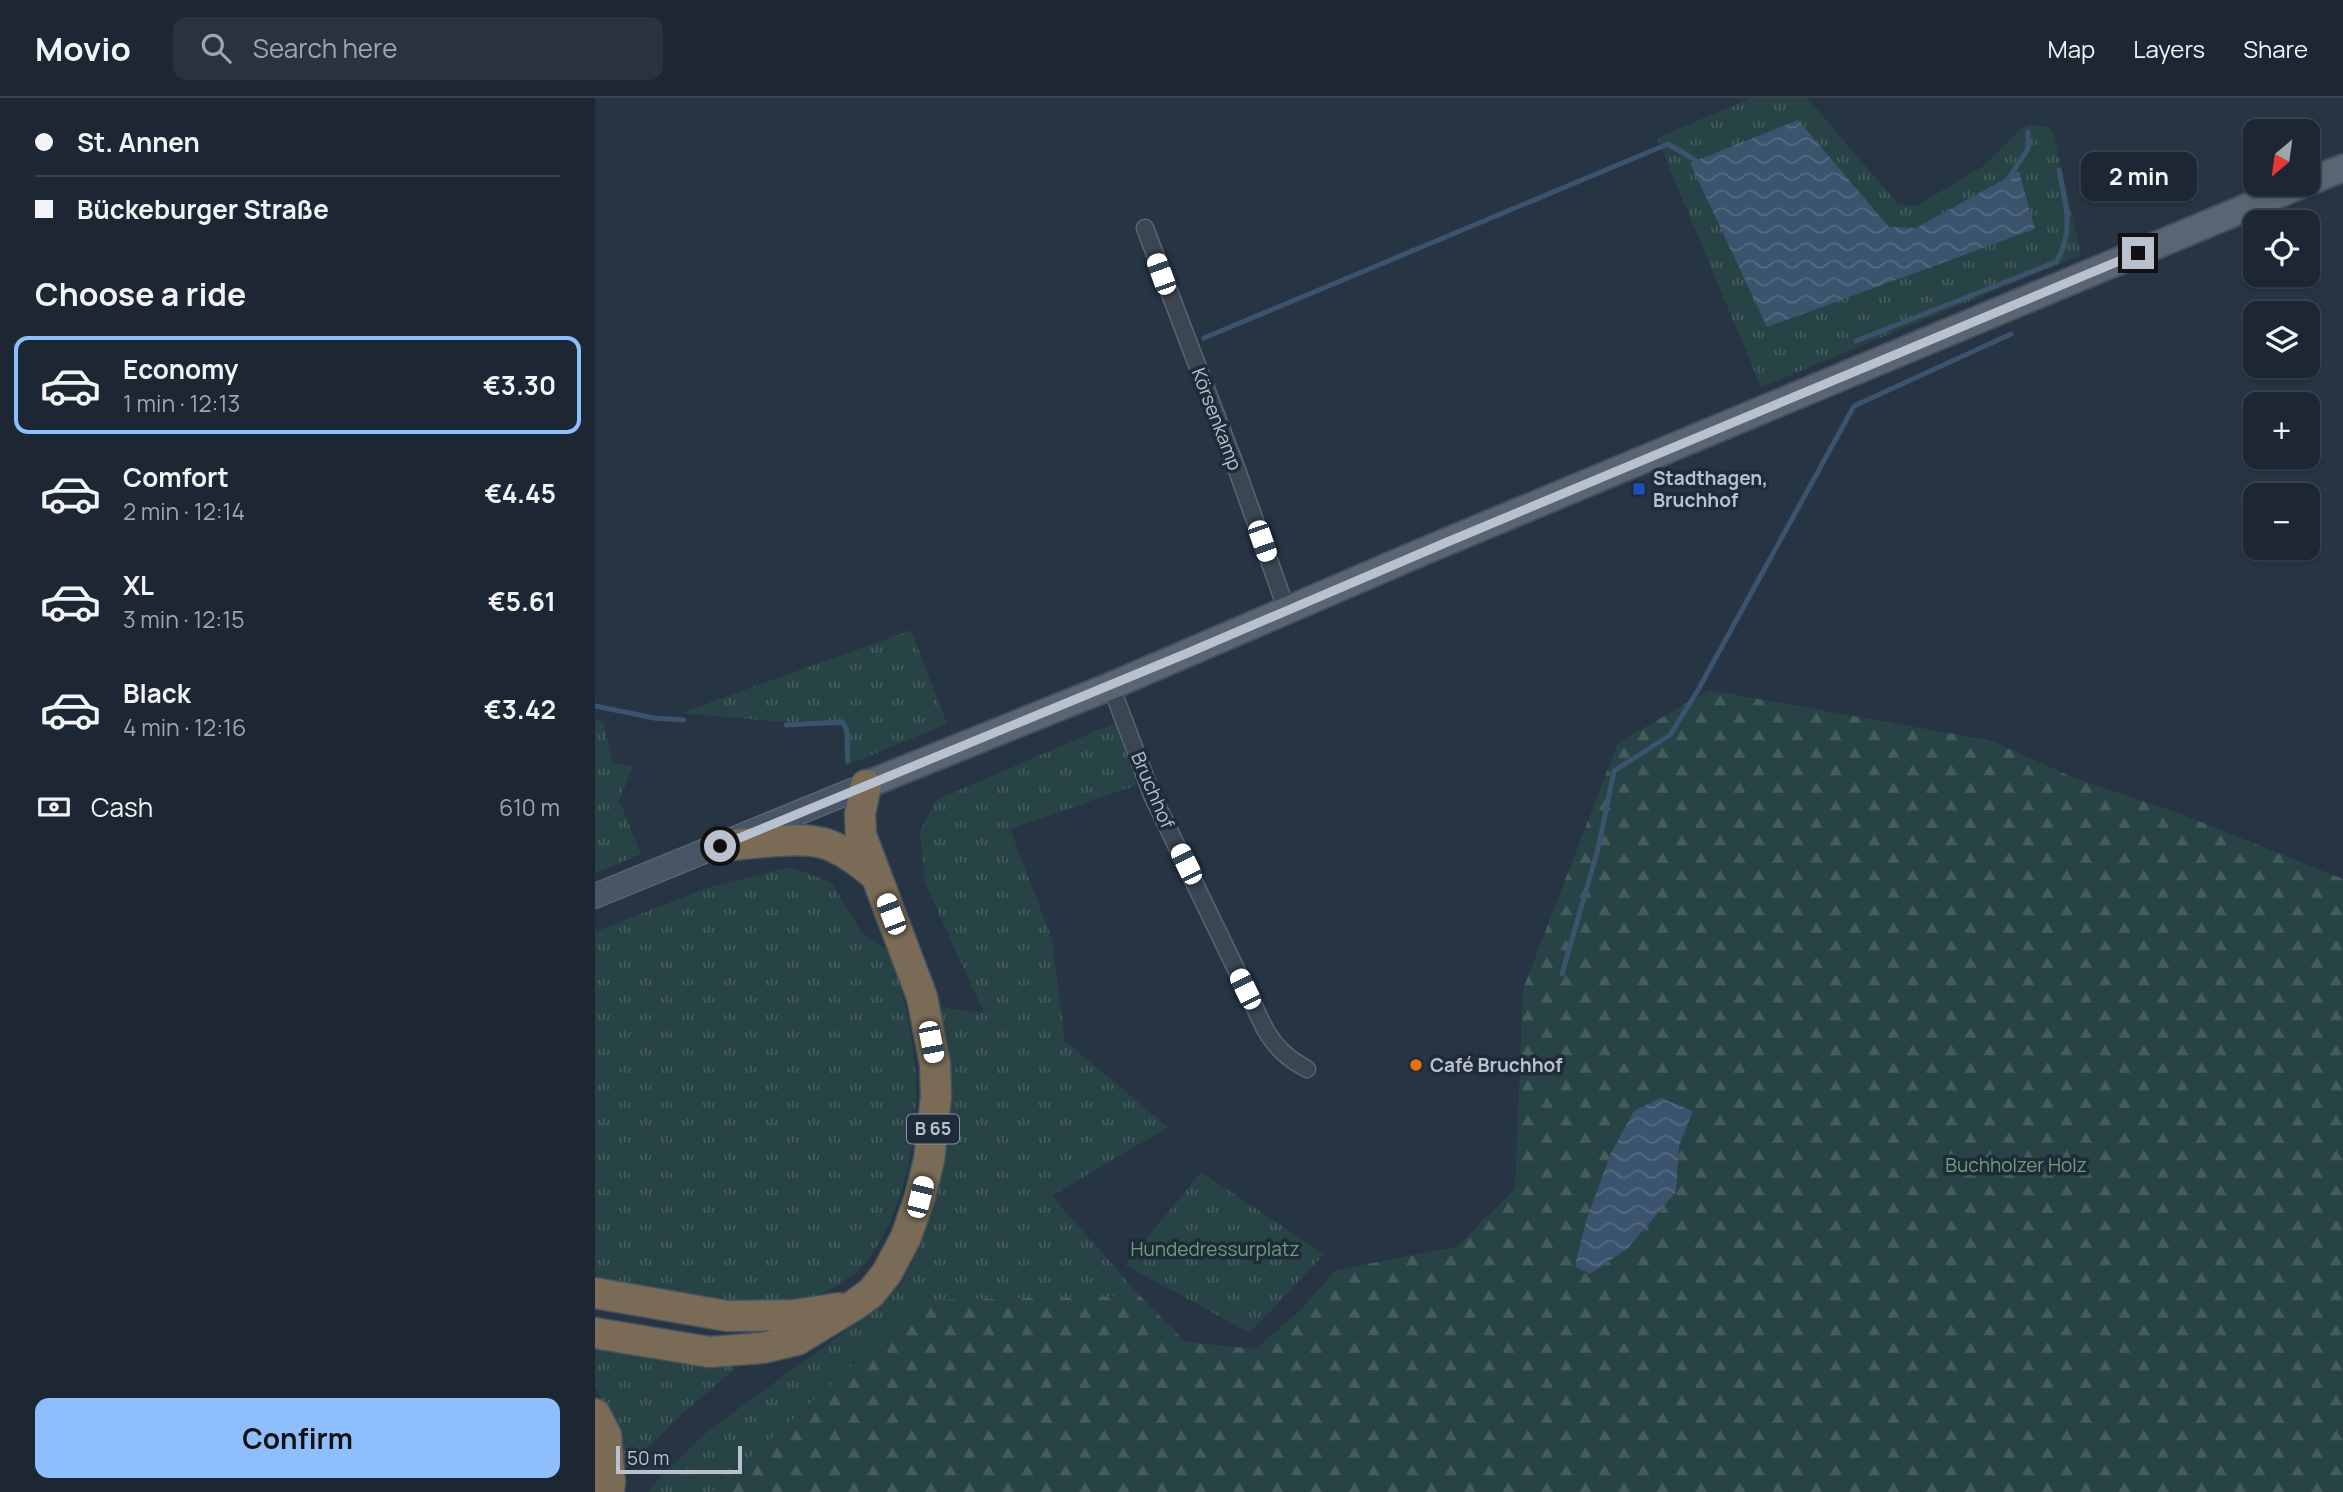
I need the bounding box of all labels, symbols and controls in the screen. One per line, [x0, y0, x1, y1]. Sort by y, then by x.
search box [173, 17, 663, 80]
text: Movio [35, 26, 131, 71]
icon: search [197, 29, 235, 67]
text: Search here [253, 30, 397, 66]
text: Map [2048, 32, 2095, 65]
text: Layers [2133, 32, 2205, 65]
text: Share [2243, 32, 2308, 65]
north arrow [2243, 119, 2321, 196]
map controls [2243, 119, 2320, 560]
text: St. Annen [77, 124, 200, 160]
callout: 2 min [2080, 152, 2196, 200]
text: 2 min [2109, 160, 2169, 192]
text: Bückeburger Straße [77, 191, 329, 227]
button: locate [2243, 210, 2320, 287]
route end [2122, 237, 2154, 269]
car [1144, 251, 1179, 297]
text: Choose a ride [35, 272, 246, 316]
button: layers [2243, 301, 2320, 378]
text: Economy [123, 351, 238, 387]
icon: car [39, 354, 102, 417]
street label: Körsenkamp [1186, 364, 1248, 474]
text: €3.30 [483, 367, 556, 403]
text: 1 min · 12:13 [123, 387, 240, 419]
button: + [2243, 392, 2320, 469]
text: Comfort [123, 459, 229, 495]
icon: car [39, 462, 102, 525]
place label: Stadthagen, Bruchhof [1653, 465, 1768, 513]
text: €4.45 [485, 475, 556, 511]
marker: Stadthagen, Bruchhof [1631, 481, 1647, 497]
button: − [2243, 483, 2320, 560]
text: 2 min · 12:14 [123, 495, 245, 527]
car [1246, 518, 1279, 564]
text: XL [123, 567, 154, 603]
icon: car [39, 570, 102, 633]
text: €5.61 [488, 583, 556, 619]
text: 3 min · 12:15 [123, 603, 244, 635]
text: Black [123, 675, 191, 711]
icon: car [39, 678, 102, 741]
text: €3.42 [484, 691, 556, 727]
text: 4 min · 12:16 [123, 711, 246, 743]
street label: Bruchhof [1125, 748, 1181, 833]
icon: cash [35, 788, 73, 826]
text: Cash [91, 789, 153, 825]
text: 610 m [499, 791, 560, 823]
route start [704, 830, 736, 862]
car [1168, 841, 1205, 887]
car [874, 891, 909, 937]
car [1227, 966, 1264, 1012]
car [917, 1019, 946, 1065]
place label: Café Bruchhof [1430, 1052, 1562, 1078]
marker: Café Bruchhof [1408, 1057, 1424, 1073]
road number: B 65 [907, 1114, 959, 1144]
park label: Buchholzer Holz [1945, 1152, 2087, 1178]
car [905, 1174, 936, 1220]
park label: Hundedressurplatz [1131, 1236, 1299, 1262]
button: Confirm [35, 1398, 560, 1478]
scale bar [616, 1443, 742, 1475]
text: 50 m [627, 1445, 669, 1471]

